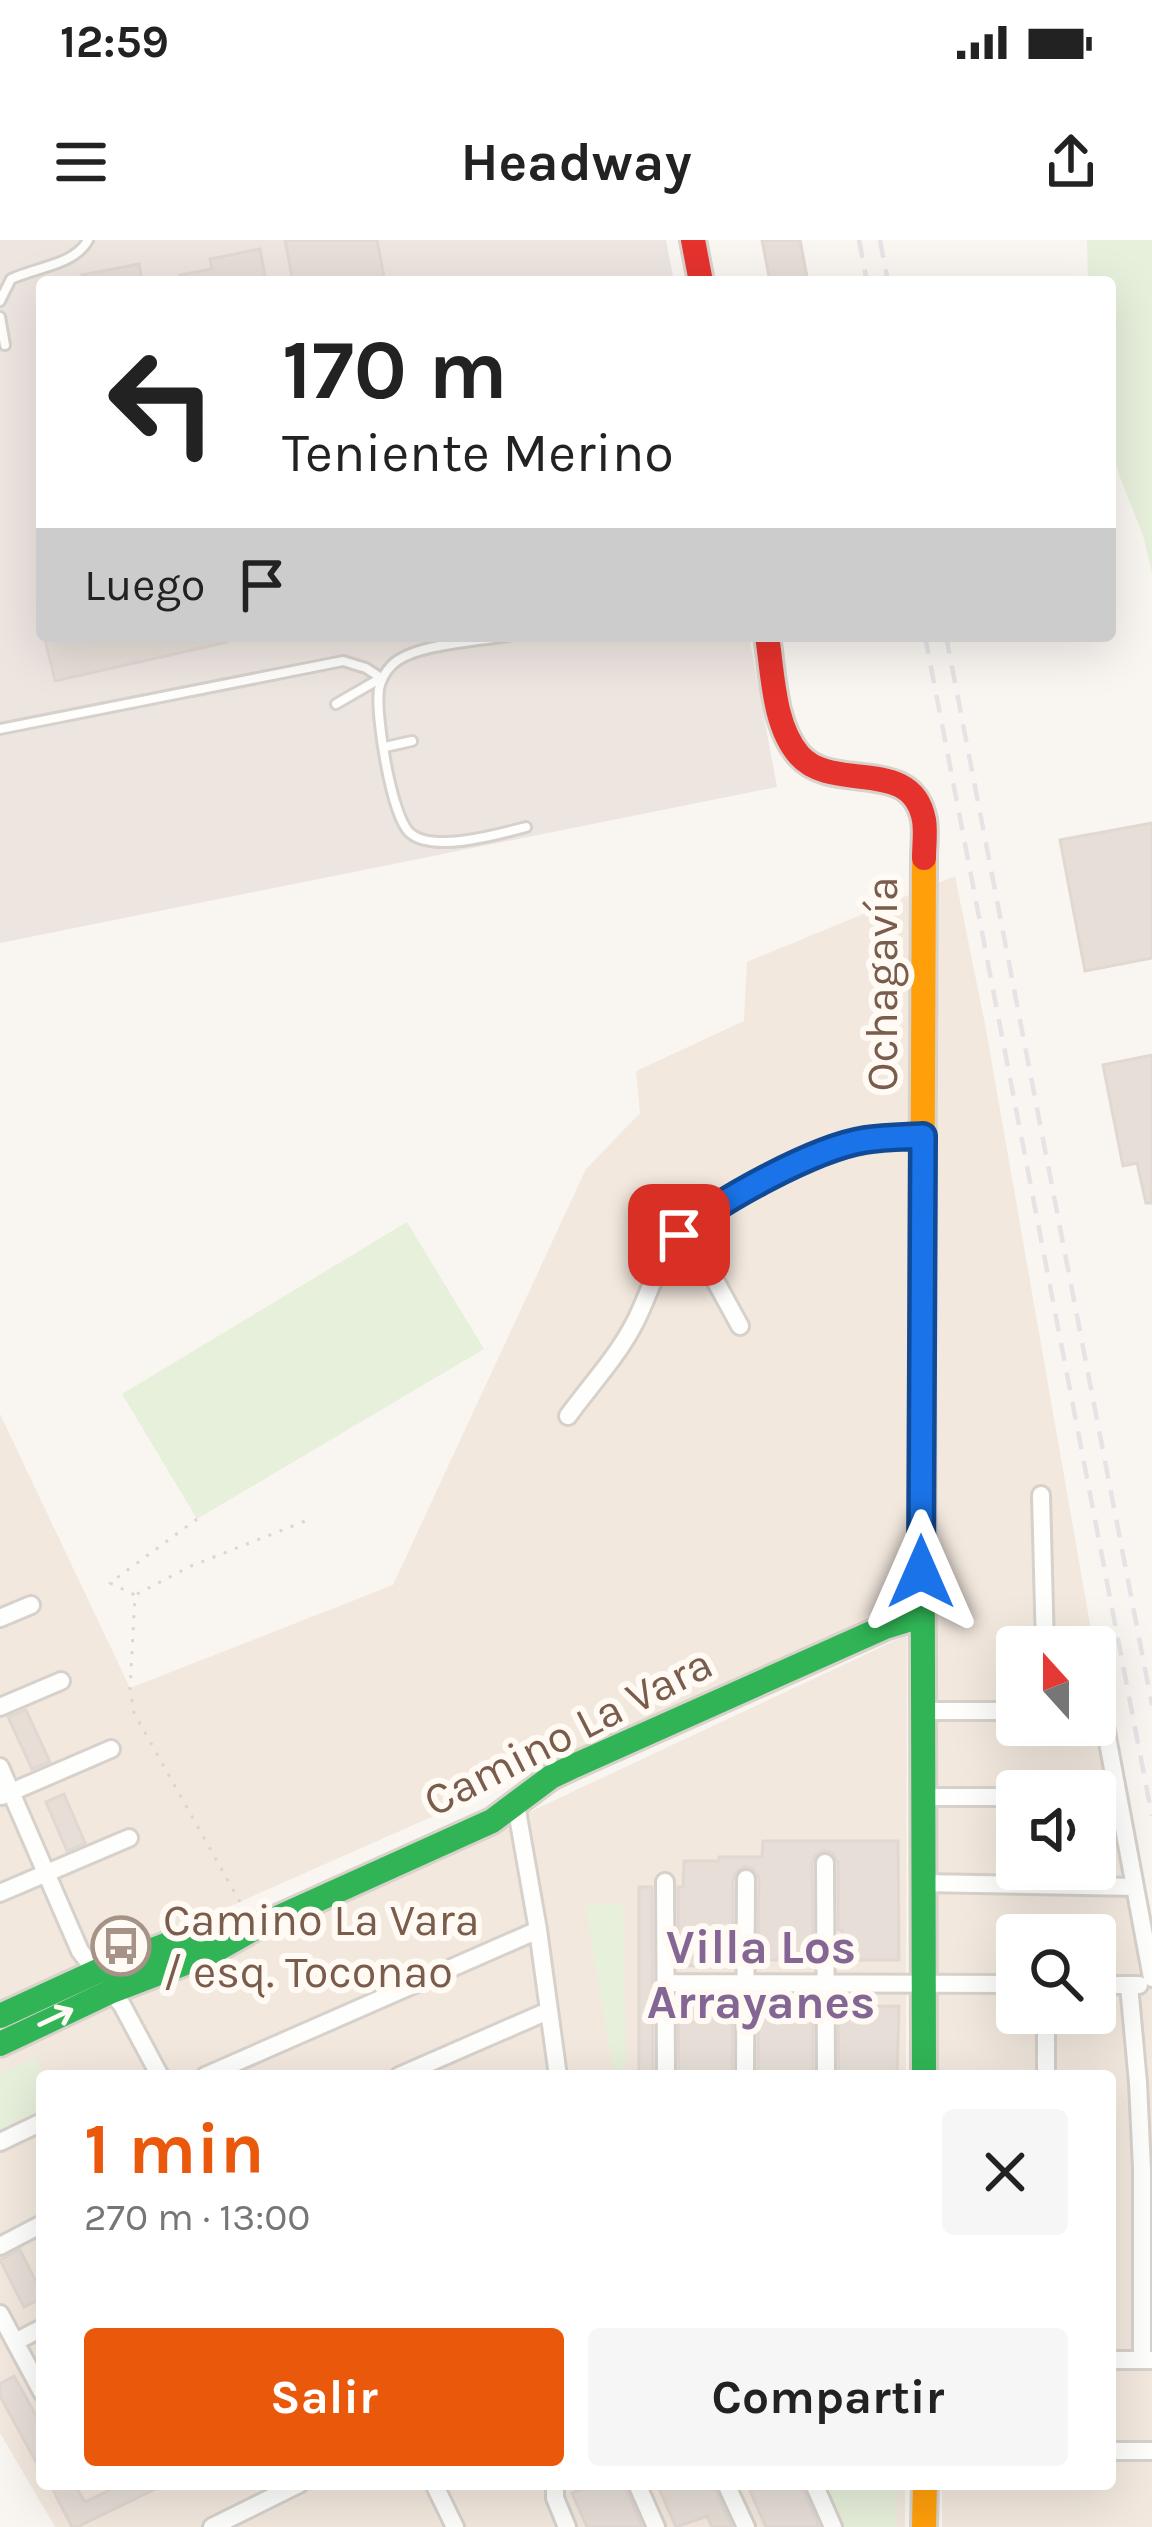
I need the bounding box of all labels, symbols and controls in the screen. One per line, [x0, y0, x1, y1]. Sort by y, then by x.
text: 12:59 [60, 16, 169, 68]
icon: menu [48, 129, 114, 195]
icon: share [1038, 129, 1104, 195]
text: Headway [460, 130, 692, 194]
text: 170 m [282, 321, 508, 419]
icon: left [84, 324, 240, 480]
text: Teniente Merino [282, 421, 674, 485]
icon: arrive [229, 552, 295, 618]
text: Luego [84, 559, 205, 611]
street label: Ochagavía [856, 876, 909, 1092]
pin [628, 1184, 730, 1286]
icon: arrive [646, 1202, 712, 1268]
position arrow [858, 1509, 984, 1635]
north arrow [996, 1626, 1116, 1746]
map controls [996, 1626, 1116, 2034]
street label: Camino La Vara [415, 1637, 721, 1827]
button: sound [996, 1770, 1116, 1890]
place label: Camino La Vara / esq. Toconao [163, 1894, 480, 1999]
button: search [996, 1914, 1116, 2034]
bus stop icon: Camino La Vara / esq. Toconao [90, 1915, 152, 1977]
district label: Villa Los Arrayanes [647, 1919, 875, 2030]
one-way arrow [37, 2005, 73, 2027]
text: 1 min [84, 2107, 265, 2191]
button: close [942, 2109, 1068, 2235]
text: 270 m · 13:00 [84, 2194, 311, 2240]
button: Salir [84, 2328, 564, 2466]
button: Compartir [588, 2328, 1068, 2466]

